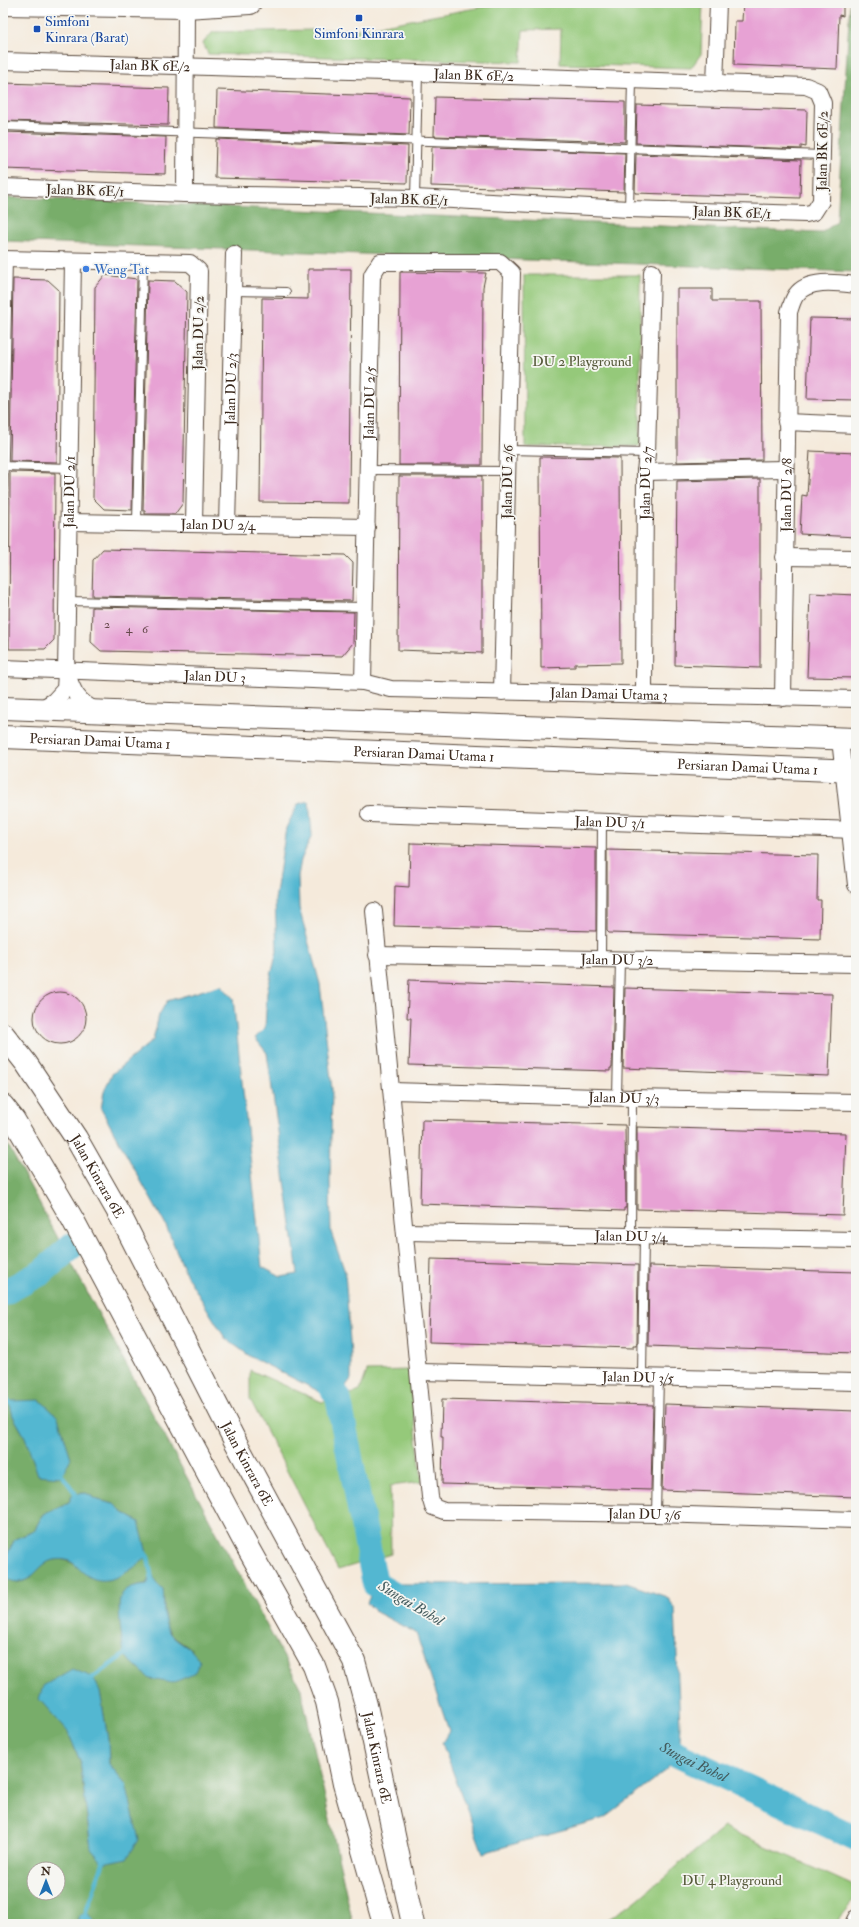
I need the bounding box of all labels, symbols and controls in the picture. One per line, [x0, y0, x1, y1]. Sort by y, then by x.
place label: Simfoni Kinrara (Barat) [45, 13, 129, 46]
marker: Simfoni Kinrara [354, 13, 364, 23]
marker: Simfoni Kinrara (Barat) [32, 24, 42, 34]
place label: Simfoni Kinrara [314, 25, 404, 42]
street label: Jalan BK 6E/2 [108, 56, 190, 75]
street label: Jalan BK 6E/2 [432, 65, 514, 85]
street label: Jalan BK 6E/2 [813, 111, 832, 192]
street label: Jalan BK 6E/1 [45, 181, 124, 200]
street label: Jalan BK 6E/1 [369, 190, 448, 209]
street label: Jalan BK 6E/1 [692, 203, 771, 222]
place label: Weng Tat [93, 261, 149, 278]
marker: Weng Tat [81, 264, 91, 274]
street label: Jalan DU 2/2 [189, 296, 208, 371]
street label: Jalan DU 2/3 [222, 352, 240, 427]
park label: DU 2 Playground [532, 353, 632, 371]
street label: Jalan DU 2/5 [360, 365, 379, 441]
street label: Jalan DU 2/6 [498, 444, 517, 520]
street label: Jalan DU 2/7 [637, 445, 656, 521]
street label: Jalan DU 2/1 [60, 455, 79, 529]
street label: Jalan DU 2/8 [778, 457, 796, 533]
street label: Jalan DU 2/4 [180, 516, 257, 534]
house number: 2 [104, 617, 110, 632]
house number: 4 [126, 622, 133, 637]
house number: 6 [142, 622, 149, 637]
street label: Jalan DU 3 [182, 667, 246, 686]
street label: Jalan Damai Utama 3 [549, 684, 668, 704]
street label: Persiaran Damai Utama 1 [29, 730, 171, 753]
street label: Persiaran Damai Utama 1 [353, 743, 495, 766]
street label: Persiaran Damai Utama 1 [676, 756, 818, 778]
street label: Jalan DU 3/1 [573, 813, 645, 832]
street label: Jalan DU 3/2 [579, 951, 653, 969]
street label: Jalan DU 3/3 [587, 1089, 660, 1107]
street label: Jalan Kinrara 6E [66, 1130, 128, 1221]
street label: Jalan DU 3/4 [593, 1227, 669, 1246]
street label: Jalan DU 3/5 [601, 1368, 675, 1387]
street label: Jalan Kinrara 6E [217, 1418, 276, 1509]
street label: Jalan DU 3/6 [607, 1505, 682, 1524]
water label: Sungai Bohol [374, 1576, 448, 1631]
street label: Jalan Kinrara 6E [358, 1709, 395, 1805]
water label: Sungai Bohol [655, 1737, 732, 1787]
north arrow [26, 1861, 66, 1901]
text: N [40, 1865, 52, 1878]
park label: DU 4 Playground [682, 1872, 782, 1890]

